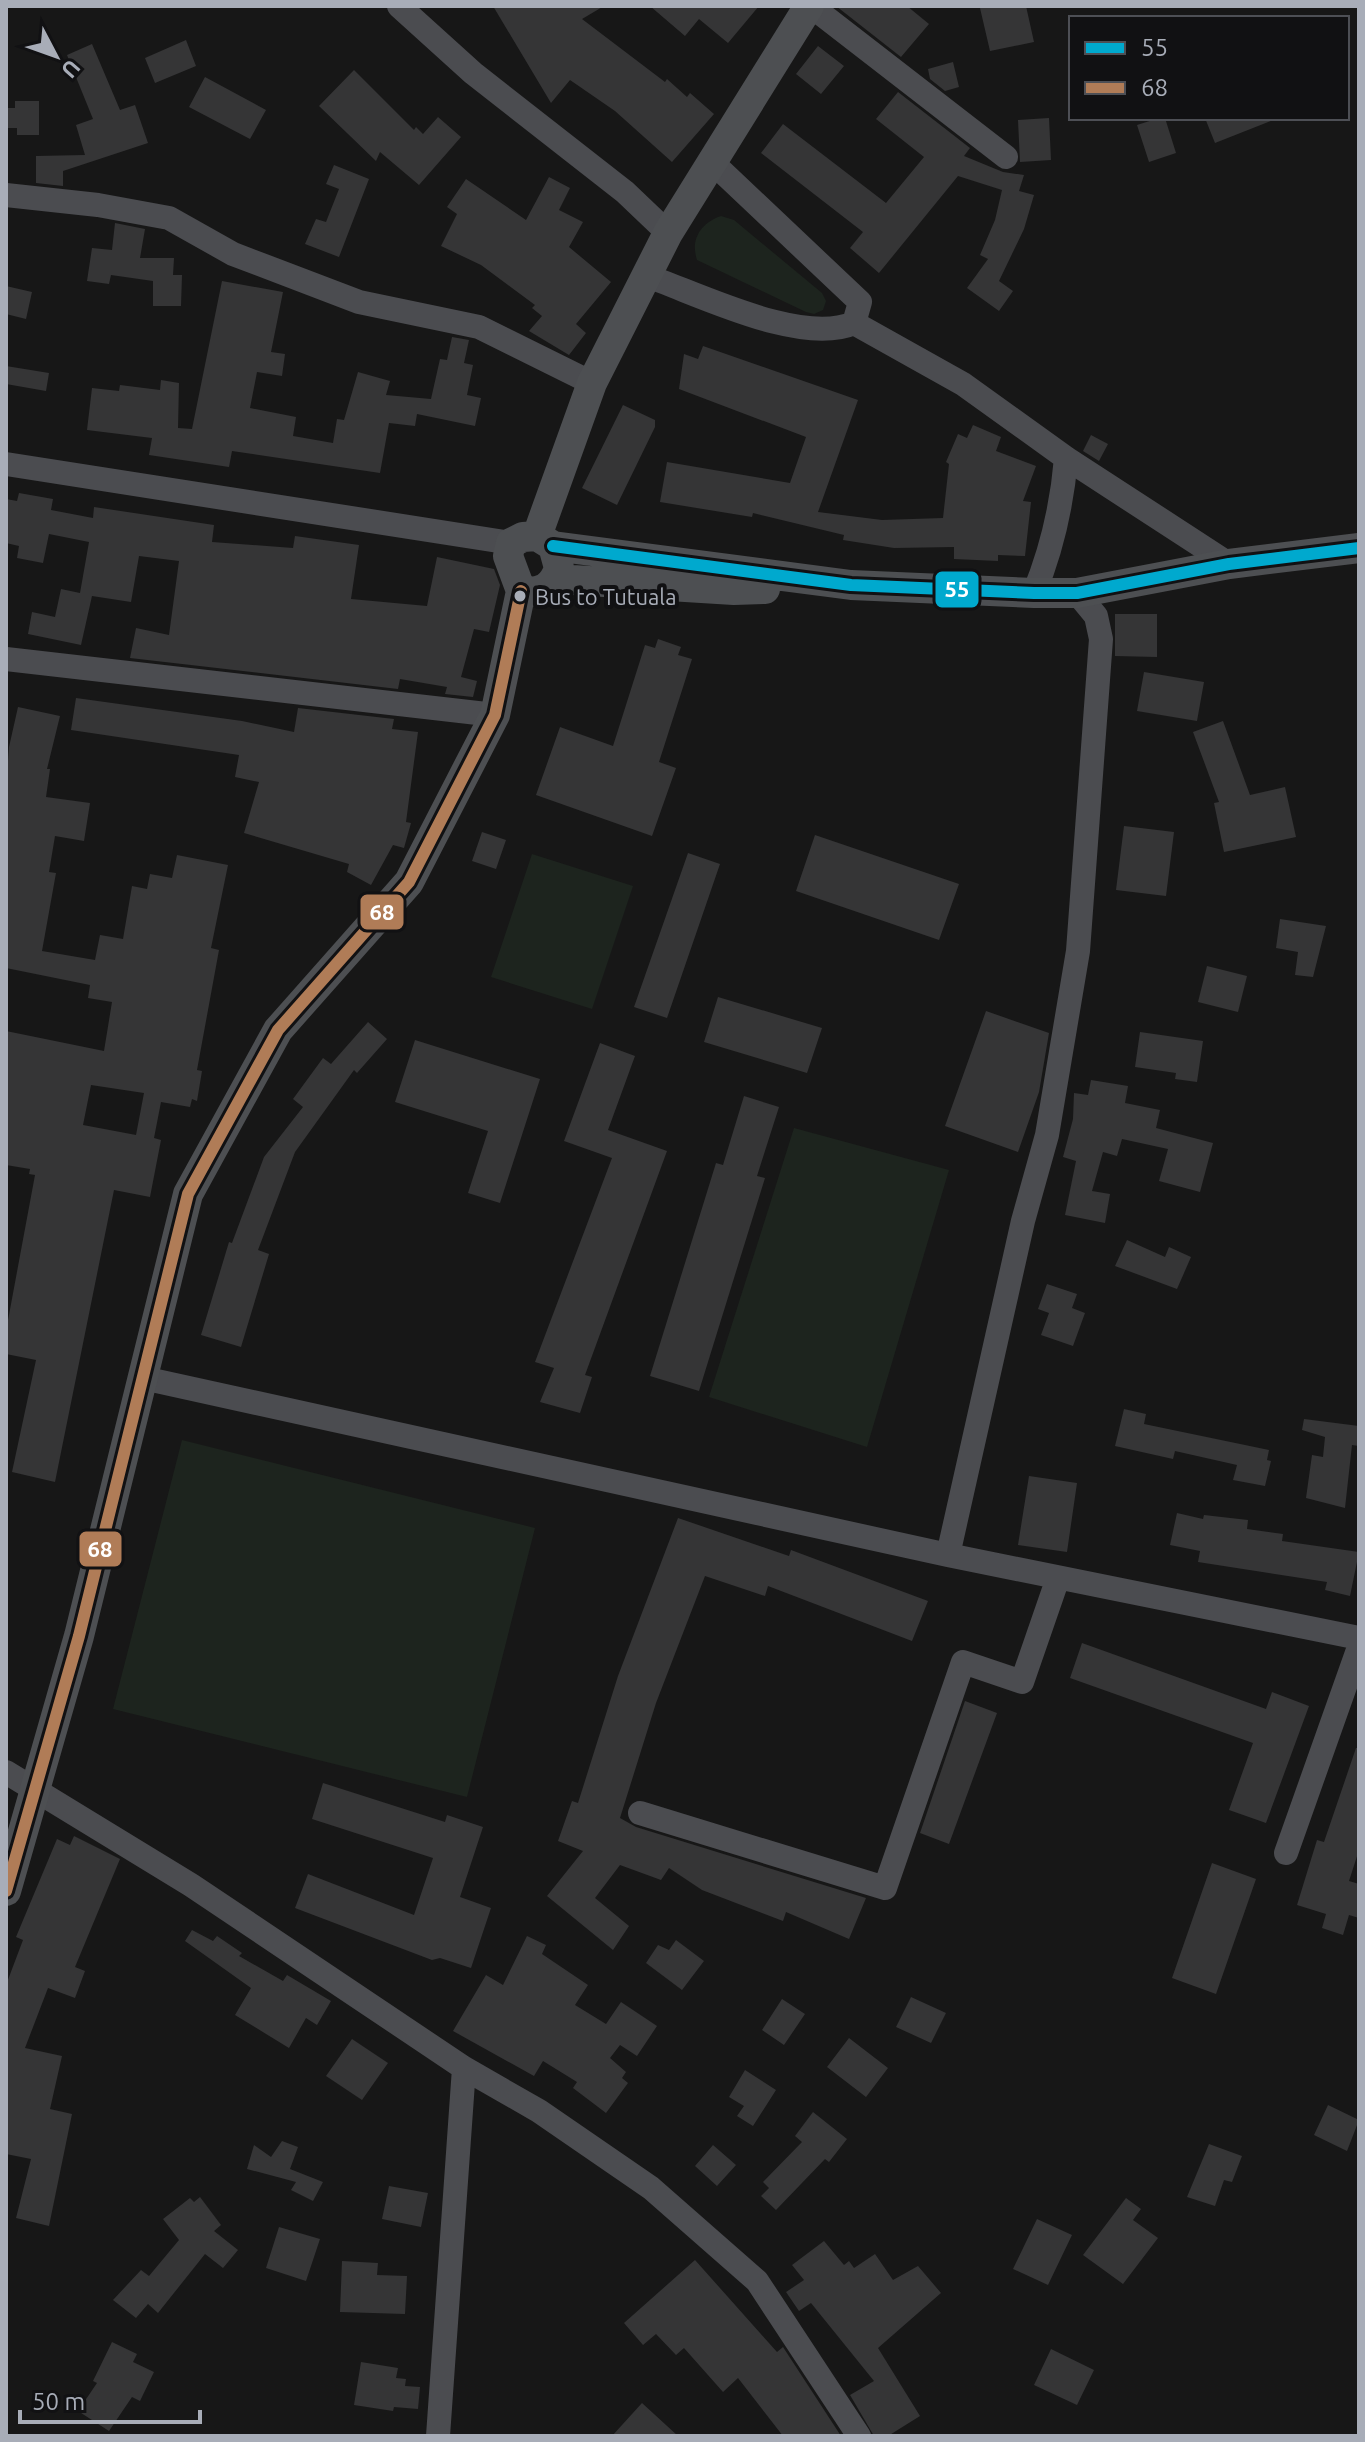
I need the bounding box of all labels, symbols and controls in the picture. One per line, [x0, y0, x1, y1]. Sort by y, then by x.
north arrow [16, 16, 96, 96]
legend [1069, 16, 1349, 120]
text: 55 [1141, 34, 1168, 61]
text: U [57, 55, 86, 83]
text: 68 [1141, 74, 1168, 101]
line badge: 55 [934, 570, 980, 609]
text: 55 [945, 576, 969, 601]
place label: Bus to Tutuala [535, 584, 676, 609]
marker: Bus to Tutuala [512, 588, 528, 604]
line badge: 68 [359, 893, 405, 931]
text: 68 [370, 899, 394, 924]
line badge: 68 [78, 1530, 123, 1568]
text: 68 [88, 1536, 112, 1561]
scale bar [20, 2374, 200, 2424]
text: 50 m [32, 2388, 85, 2415]

